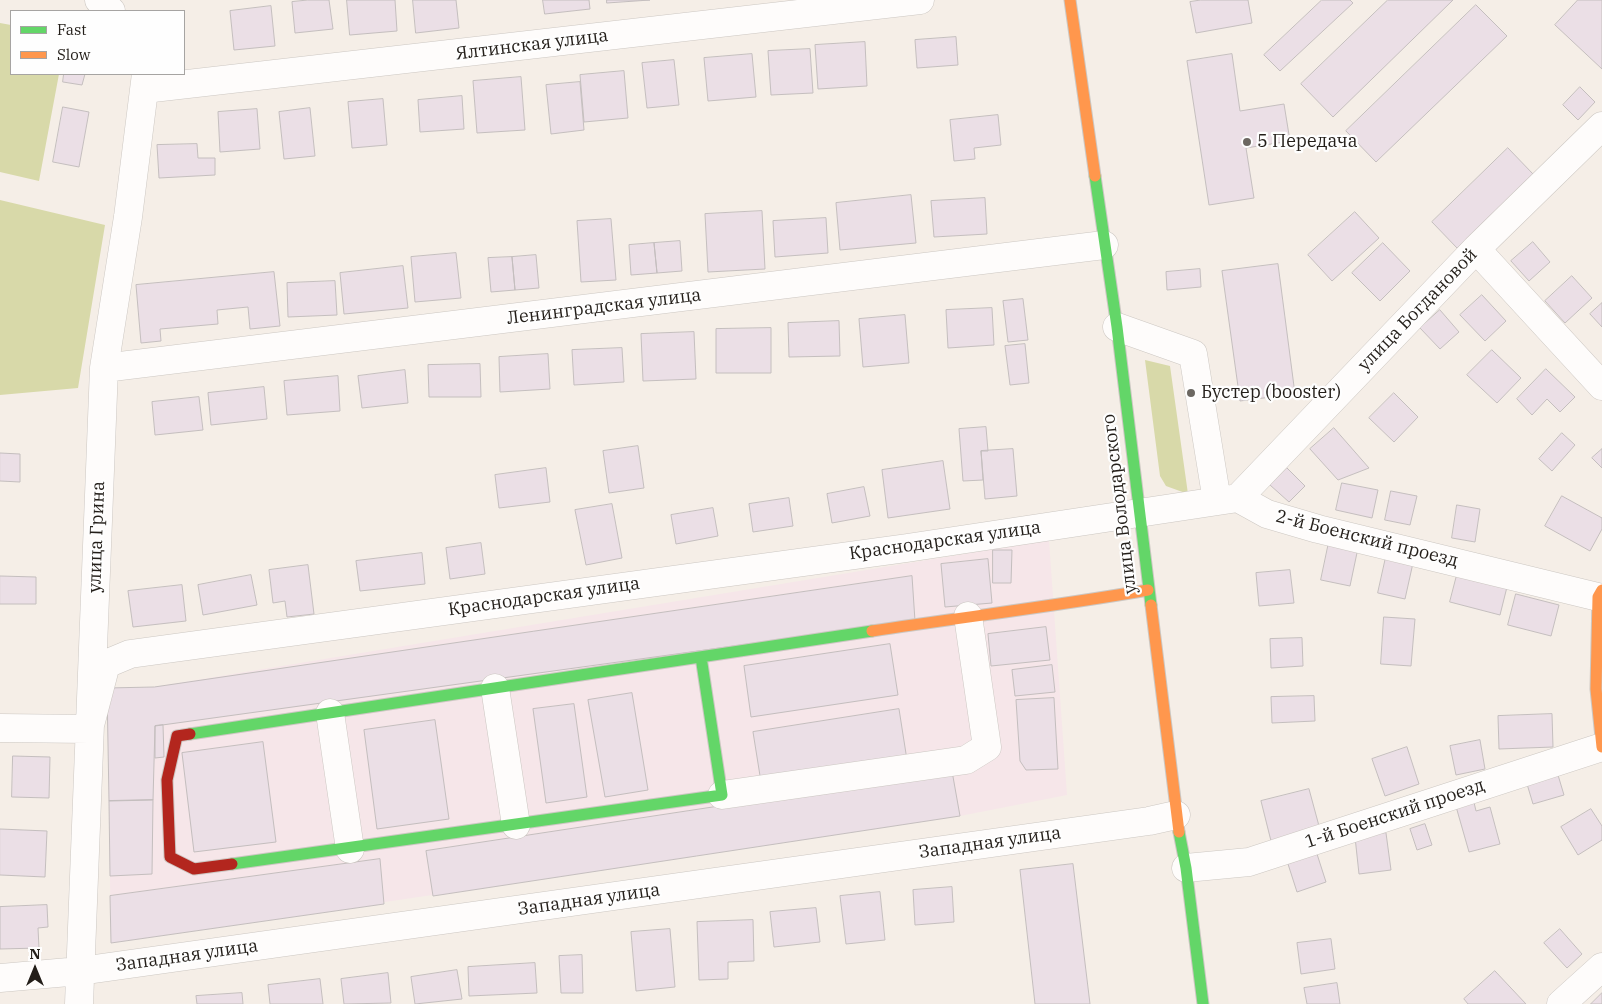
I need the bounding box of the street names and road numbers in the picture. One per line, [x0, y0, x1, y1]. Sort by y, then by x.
street label: Ялтинская улица [455, 25, 609, 65]
street label: улица Богдановой [1354, 244, 1482, 376]
street label: Ленинградская улица [506, 284, 702, 330]
street label: улица Володарского [1098, 413, 1142, 595]
street label: улица Грина [84, 481, 110, 593]
street label: 2-й Боенский проезд [1273, 506, 1461, 572]
street label: Краснодарская улица [848, 517, 1042, 565]
street label: Краснодарская улица [447, 573, 641, 621]
street label: 1-й Боенский проезд [1302, 775, 1488, 853]
street label: Западная улица [918, 822, 1062, 864]
street label: Западная улица [517, 879, 661, 921]
street label: Западная улица [115, 935, 259, 977]

